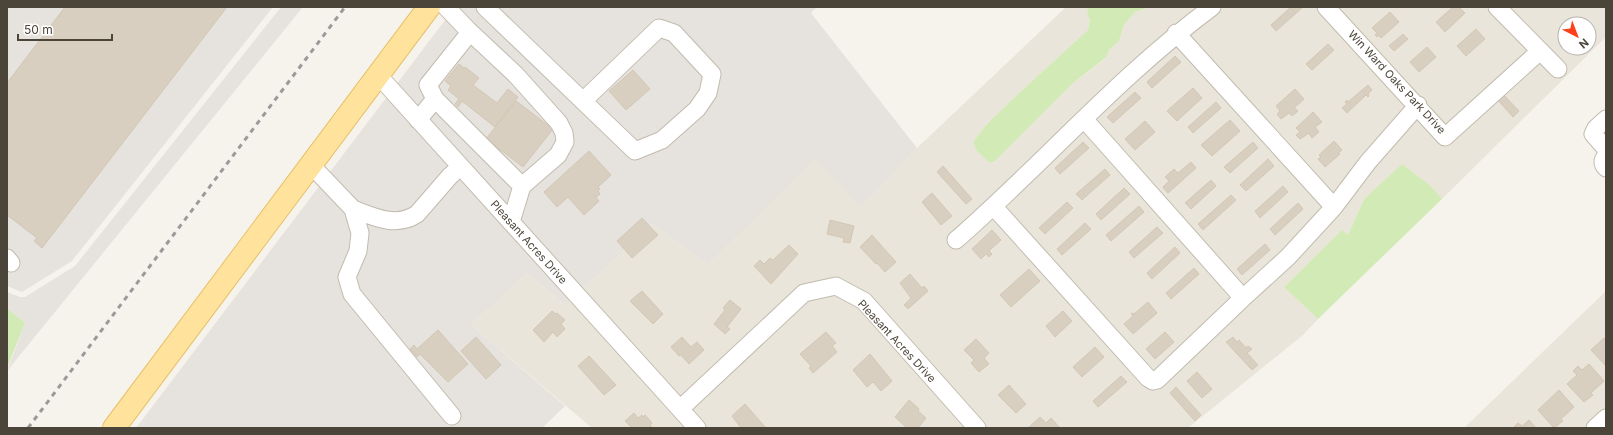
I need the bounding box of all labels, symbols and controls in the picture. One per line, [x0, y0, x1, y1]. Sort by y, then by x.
scale bar [18, 16, 112, 42]
north arrow [1557, 16, 1597, 56]
text: 50 m [24, 22, 53, 37]
street label: Win Ward Oaks Park Drive [1345, 27, 1449, 137]
text: N [1576, 35, 1591, 51]
street label: Pleasant Acres Drive [488, 197, 570, 287]
street label: Pleasant Acres Drive [855, 297, 939, 385]

